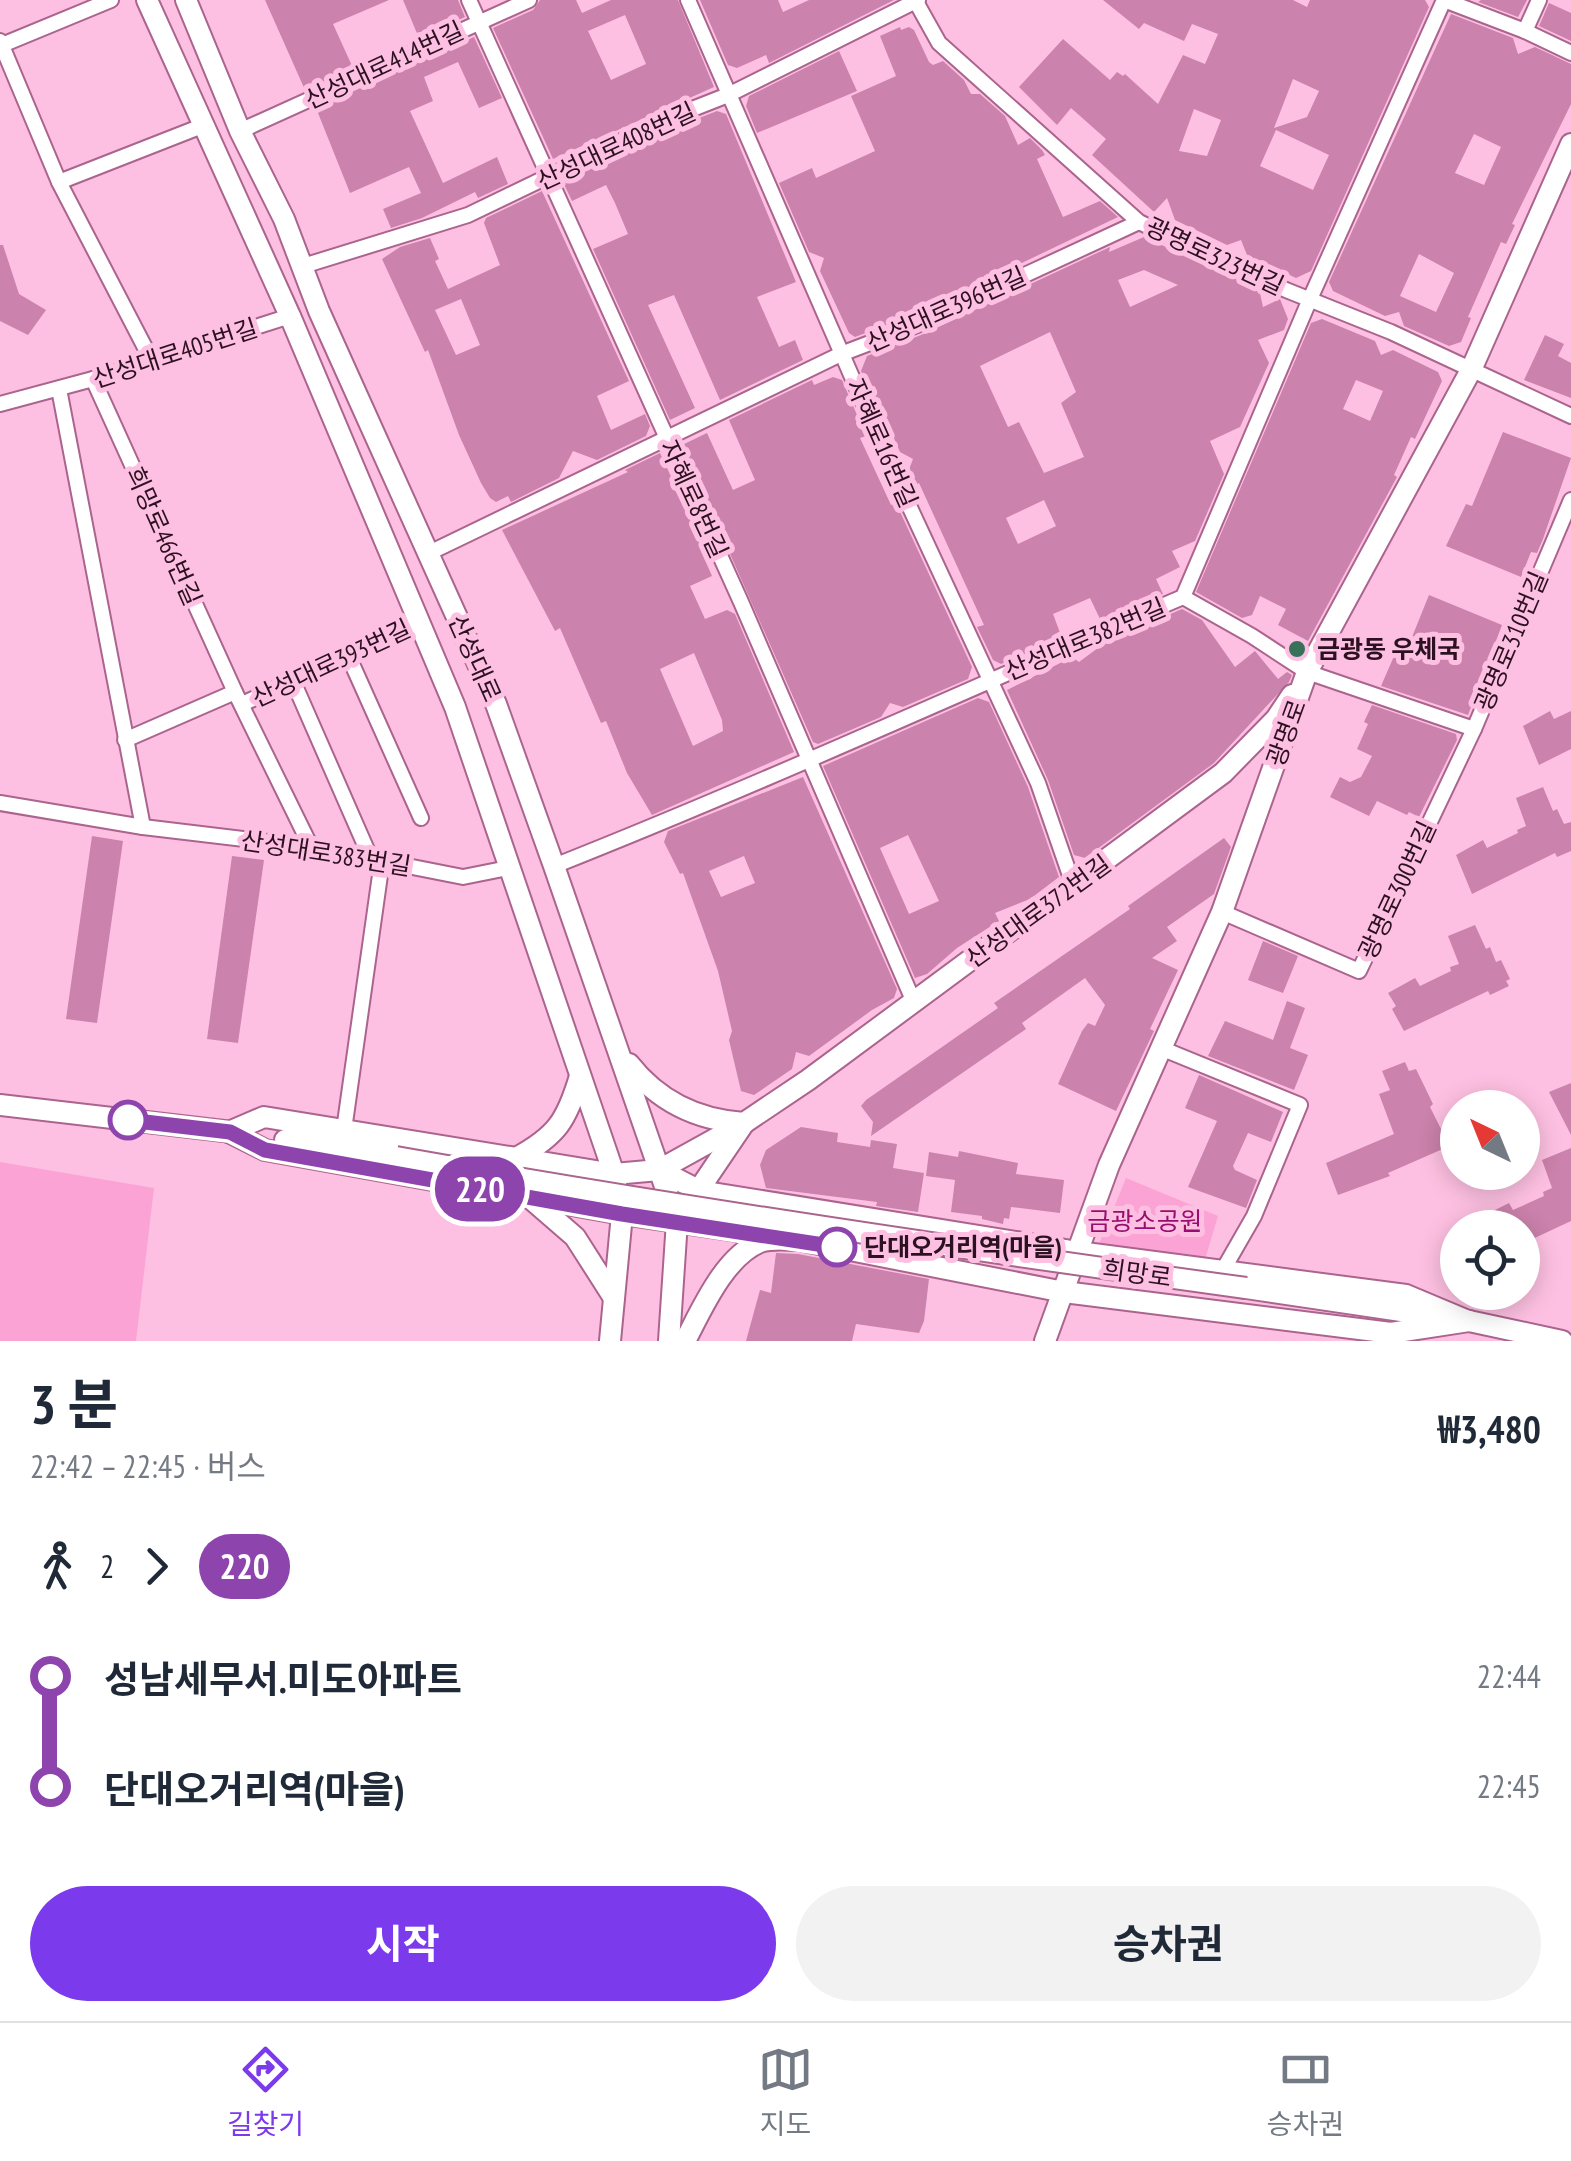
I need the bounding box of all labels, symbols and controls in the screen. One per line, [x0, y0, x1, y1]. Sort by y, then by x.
street label: 산성대로414번길 [299, 14, 469, 116]
street label: 산성대로408번길 [531, 95, 701, 197]
street label: 광명로323번길 [1141, 210, 1289, 302]
street label: 산성대로396번길 [861, 259, 1031, 359]
street label: 산성대로405번길 [88, 311, 262, 395]
street label: 자혜로16번길 [839, 374, 925, 512]
street label: 자혜로8번길 [653, 435, 735, 563]
street label: 희망로466번길 [119, 462, 209, 610]
street label: 광명로310번길 [1467, 566, 1555, 716]
street label: 산성대로382번길 [1000, 591, 1170, 687]
street label: 산성대로 [442, 609, 508, 707]
street label: 산성대로393번길 [246, 612, 416, 714]
place label: 금광동 우체국 [1317, 633, 1460, 665]
marker: 금광동 우체국 [1286, 638, 1308, 660]
street label: 광명로 [1259, 695, 1313, 771]
street label: 광명로300번길 [1351, 816, 1443, 964]
street label: 산성대로383번길 [239, 824, 413, 882]
street label: 산성대로372번길 [959, 848, 1117, 974]
north arrow [1440, 1090, 1540, 1190]
map controls [1440, 1090, 1540, 1310]
unlabelled marker [109, 1101, 147, 1139]
line badge: 220 [422, 1156, 538, 1222]
text: 220 [455, 1166, 505, 1212]
park label: 금광소공원 [1087, 1205, 1203, 1237]
button: locate [1440, 1210, 1540, 1310]
marker: 단대오거리역(마을) [818, 1228, 856, 1266]
place label: 단대오거리역(마을) [864, 1231, 1062, 1263]
street label: 희망로 [1101, 1252, 1173, 1294]
text: 3 분 [30, 1368, 118, 1439]
text: ₩3,480 [1438, 1404, 1541, 1453]
text: 22:42 – 22:45 · 버스 [30, 1445, 266, 1487]
icon: walk [30, 1539, 85, 1594]
icon: forward [129, 1539, 184, 1594]
text: 220 [219, 1543, 270, 1589]
text: 2 [100, 1545, 114, 1587]
text: 성남세무서.미도아파트 [104, 1654, 462, 1703]
text: 22:44 [1477, 1655, 1541, 1697]
text: 단대오거리역(마을) [104, 1764, 405, 1813]
text: 22:45 [1477, 1765, 1541, 1807]
button: 시작 [30, 1886, 776, 2001]
button: 승차권 [796, 1886, 1541, 2001]
tab: 길찾기 [227, 2042, 304, 2142]
tab: 지도 [758, 2042, 813, 2142]
tab: 승차권 [1267, 2042, 1344, 2142]

